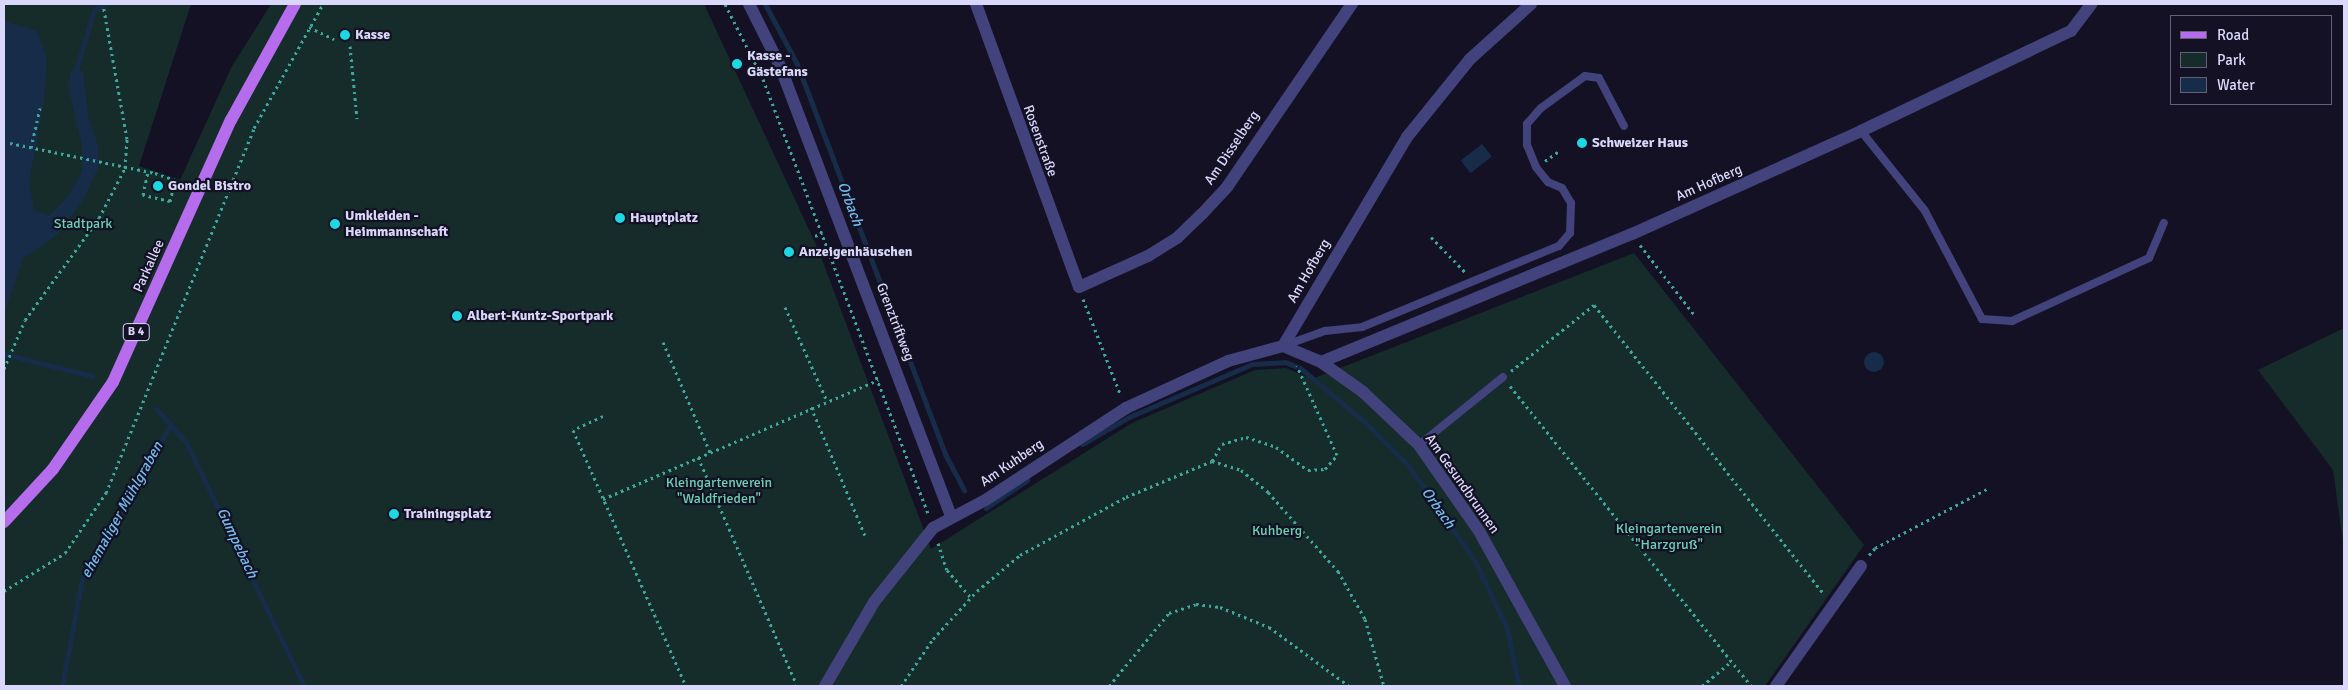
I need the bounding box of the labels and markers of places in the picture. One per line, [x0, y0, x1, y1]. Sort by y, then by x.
place label: Kasse [355, 27, 390, 43]
marker: Kasse [339, 29, 351, 41]
place label: Kasse - Gästefans [747, 48, 808, 80]
marker: Kasse - Gästefans [731, 58, 743, 70]
place label: Schweizer Haus [1592, 135, 1688, 151]
marker: Schweizer Haus [1576, 137, 1588, 149]
place label: Gondel Bistro [168, 178, 251, 194]
marker: Gondel Bistro [152, 180, 164, 192]
place label: Umkleiden - Heimmannschaft [345, 208, 448, 240]
place label: Hauptplatz [630, 210, 698, 226]
marker: Hauptplatz [614, 212, 626, 224]
marker: Umkleiden - Heimmannschaft [329, 218, 341, 230]
place label: Anzeigenhäuschen [799, 244, 913, 260]
marker: Anzeigenhäuschen [783, 246, 795, 258]
place label: Albert-Kuntz-Sportpark [467, 308, 613, 324]
marker: Albert-Kuntz-Sportpark [451, 310, 463, 322]
place label: Trainingsplatz [404, 506, 491, 522]
marker: Trainingsplatz [388, 508, 400, 520]

